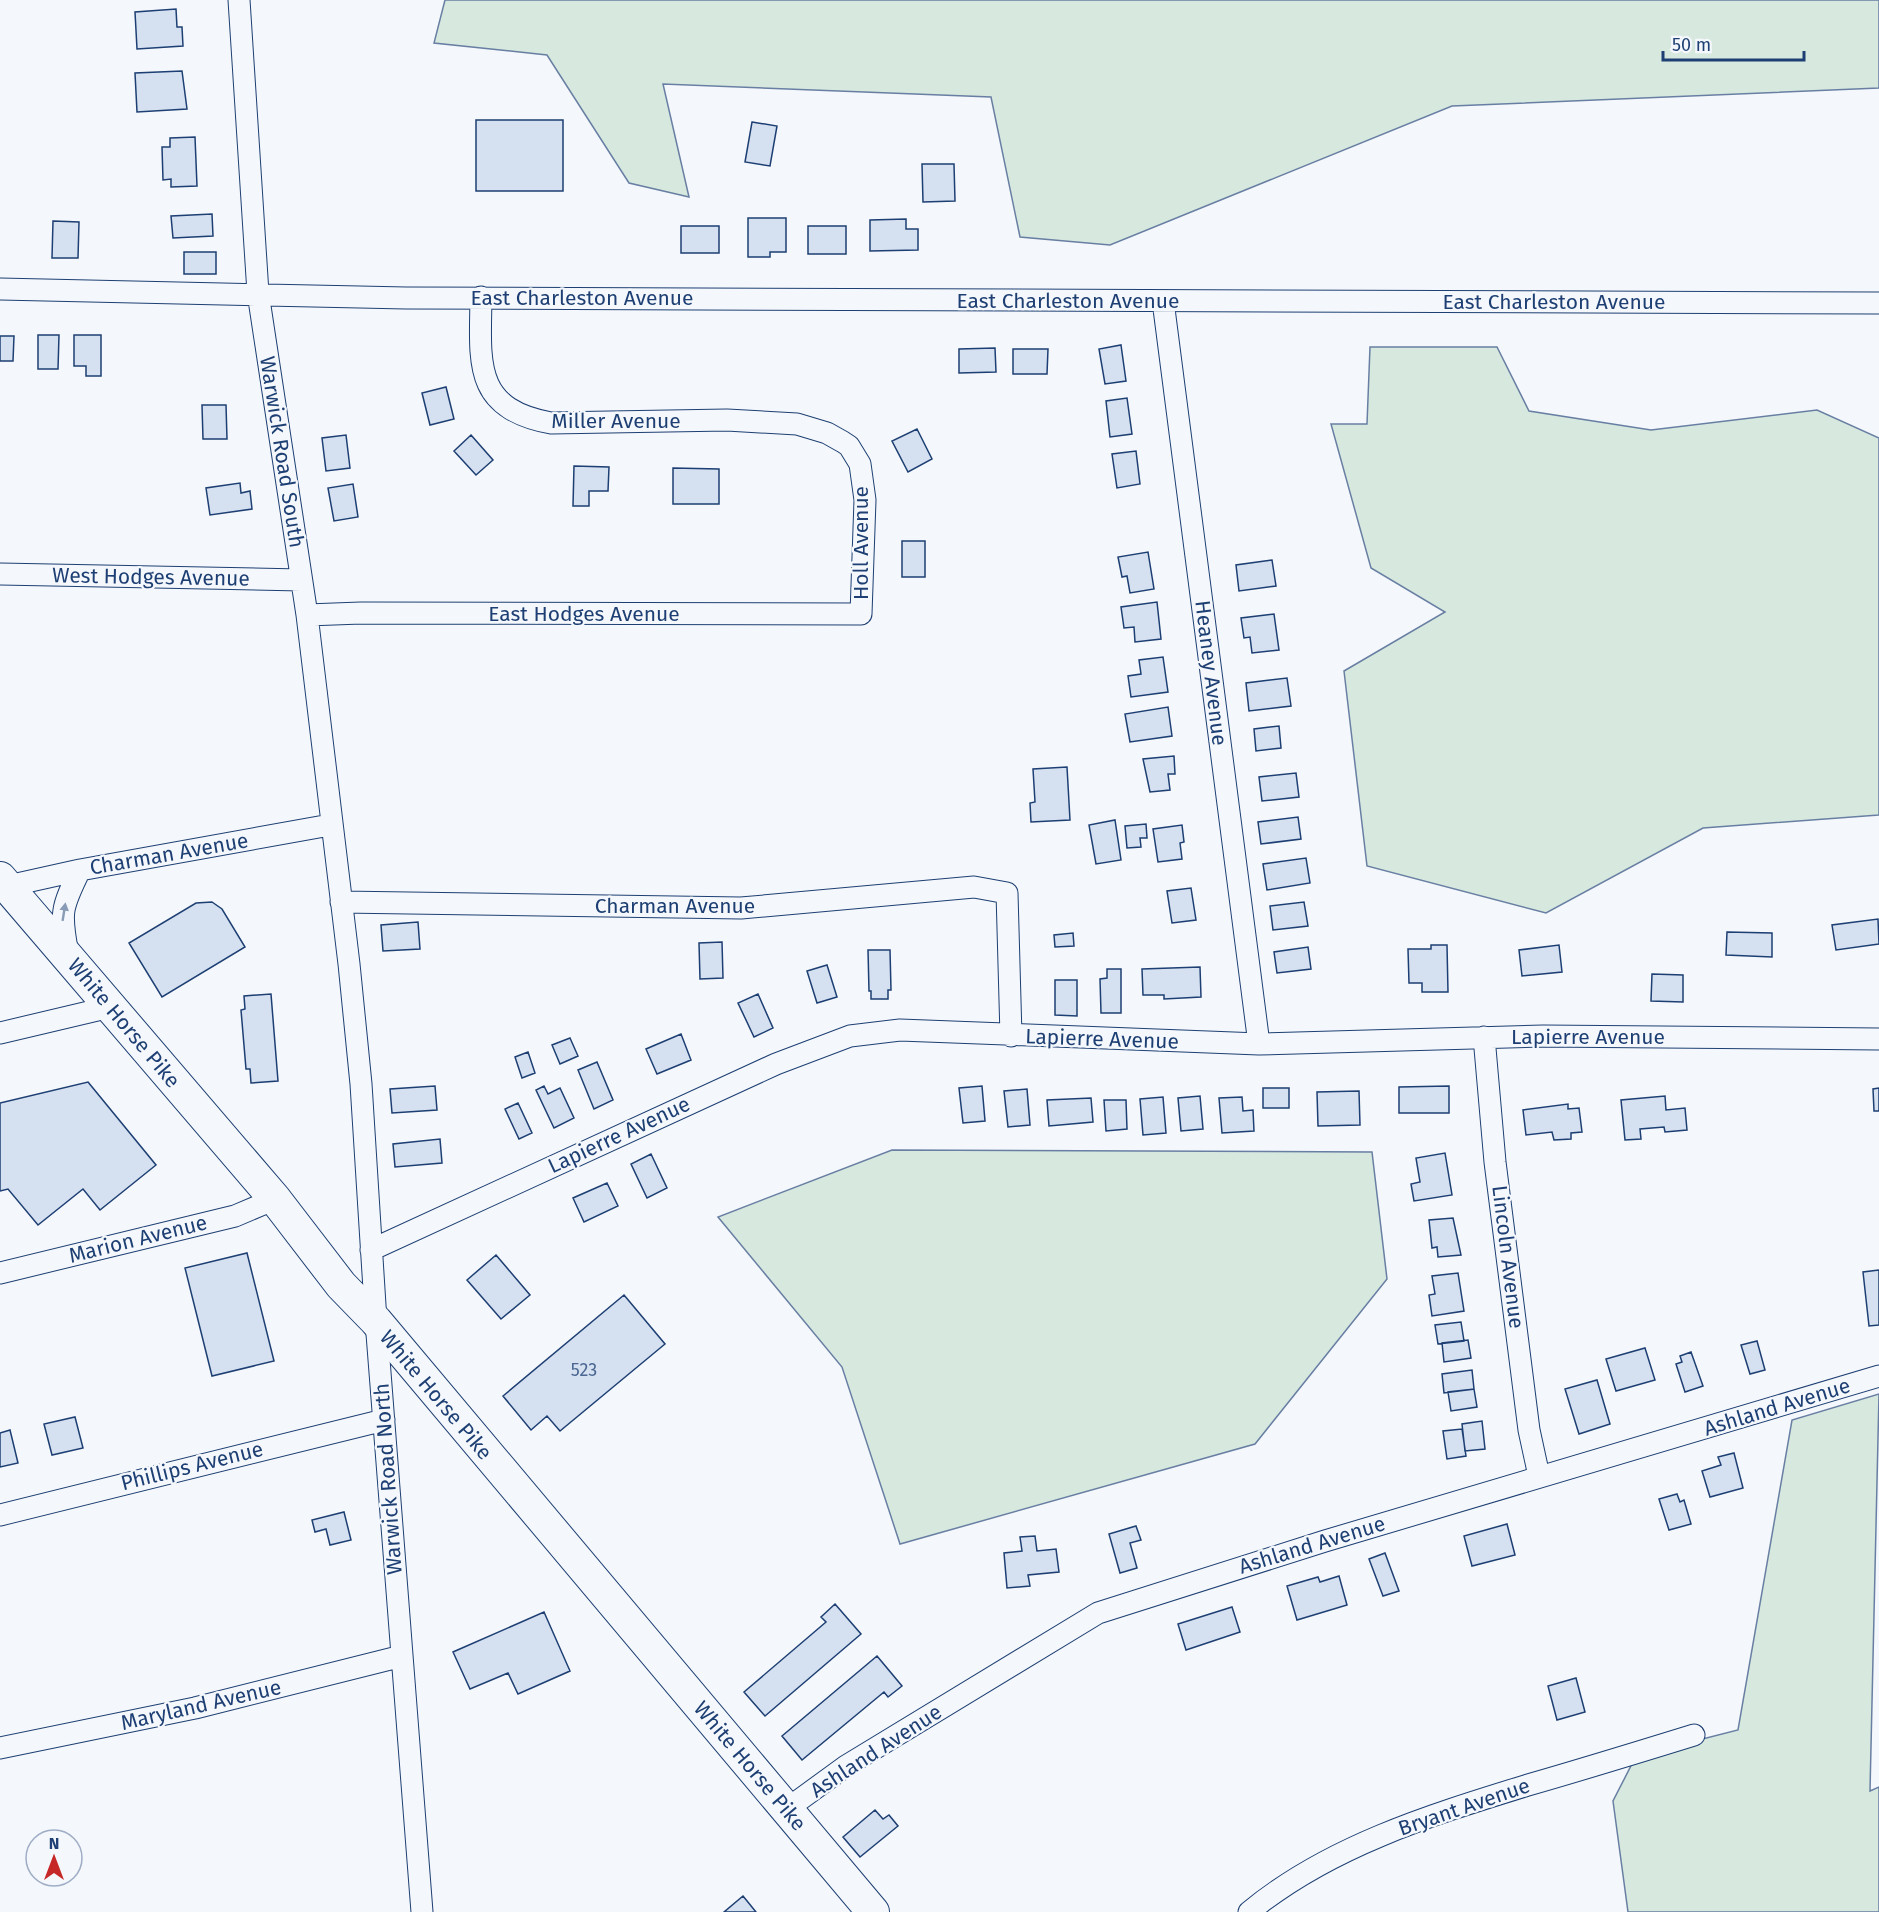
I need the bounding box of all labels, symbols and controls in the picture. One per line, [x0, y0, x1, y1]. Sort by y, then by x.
scale bar [1663, 24, 1804, 62]
text: 50 m [1672, 34, 1711, 56]
street label: East Charleston Avenue [471, 285, 693, 311]
street label: East Charleston Avenue [957, 288, 1179, 314]
street label: East Charleston Avenue [1443, 289, 1665, 315]
street label: Warwick Road South [254, 354, 310, 550]
street label: Miller Avenue [551, 408, 681, 434]
street label: Holl Avenue [848, 486, 874, 600]
street label: West Hodges Avenue [52, 562, 250, 592]
street label: Heaney Avenue [1189, 599, 1233, 747]
street label: East Hodges Avenue [488, 601, 680, 627]
street label: Charman Avenue [88, 827, 250, 881]
street label: Charman Avenue [595, 893, 755, 919]
one-way arrow [59, 903, 68, 922]
street label: White Horse Pike [62, 953, 186, 1093]
street label: Lapierre Avenue [1025, 1023, 1179, 1055]
street label: Lapierre Avenue [1511, 1024, 1665, 1050]
street label: Lapierre Avenue [544, 1091, 694, 1179]
street label: Lincoln Avenue [1486, 1184, 1530, 1330]
street label: Marion Avenue [66, 1209, 210, 1269]
street label: White Horse Pike [374, 1325, 498, 1465]
house number: 523 [571, 1359, 597, 1381]
street label: Ashland Avenue [1701, 1372, 1853, 1442]
street label: Warwick Road North [368, 1382, 408, 1576]
street label: Phillips Avenue [118, 1436, 266, 1496]
street label: Ashland Avenue [1236, 1510, 1388, 1580]
street label: Maryland Avenue [118, 1674, 284, 1736]
street label: White Horse Pike [688, 1696, 812, 1836]
street label: Ashland Avenue [805, 1699, 947, 1803]
street label: Bryant Avenue [1395, 1772, 1533, 1842]
north arrow [24, 1828, 84, 1888]
text: N [49, 1834, 59, 1853]

